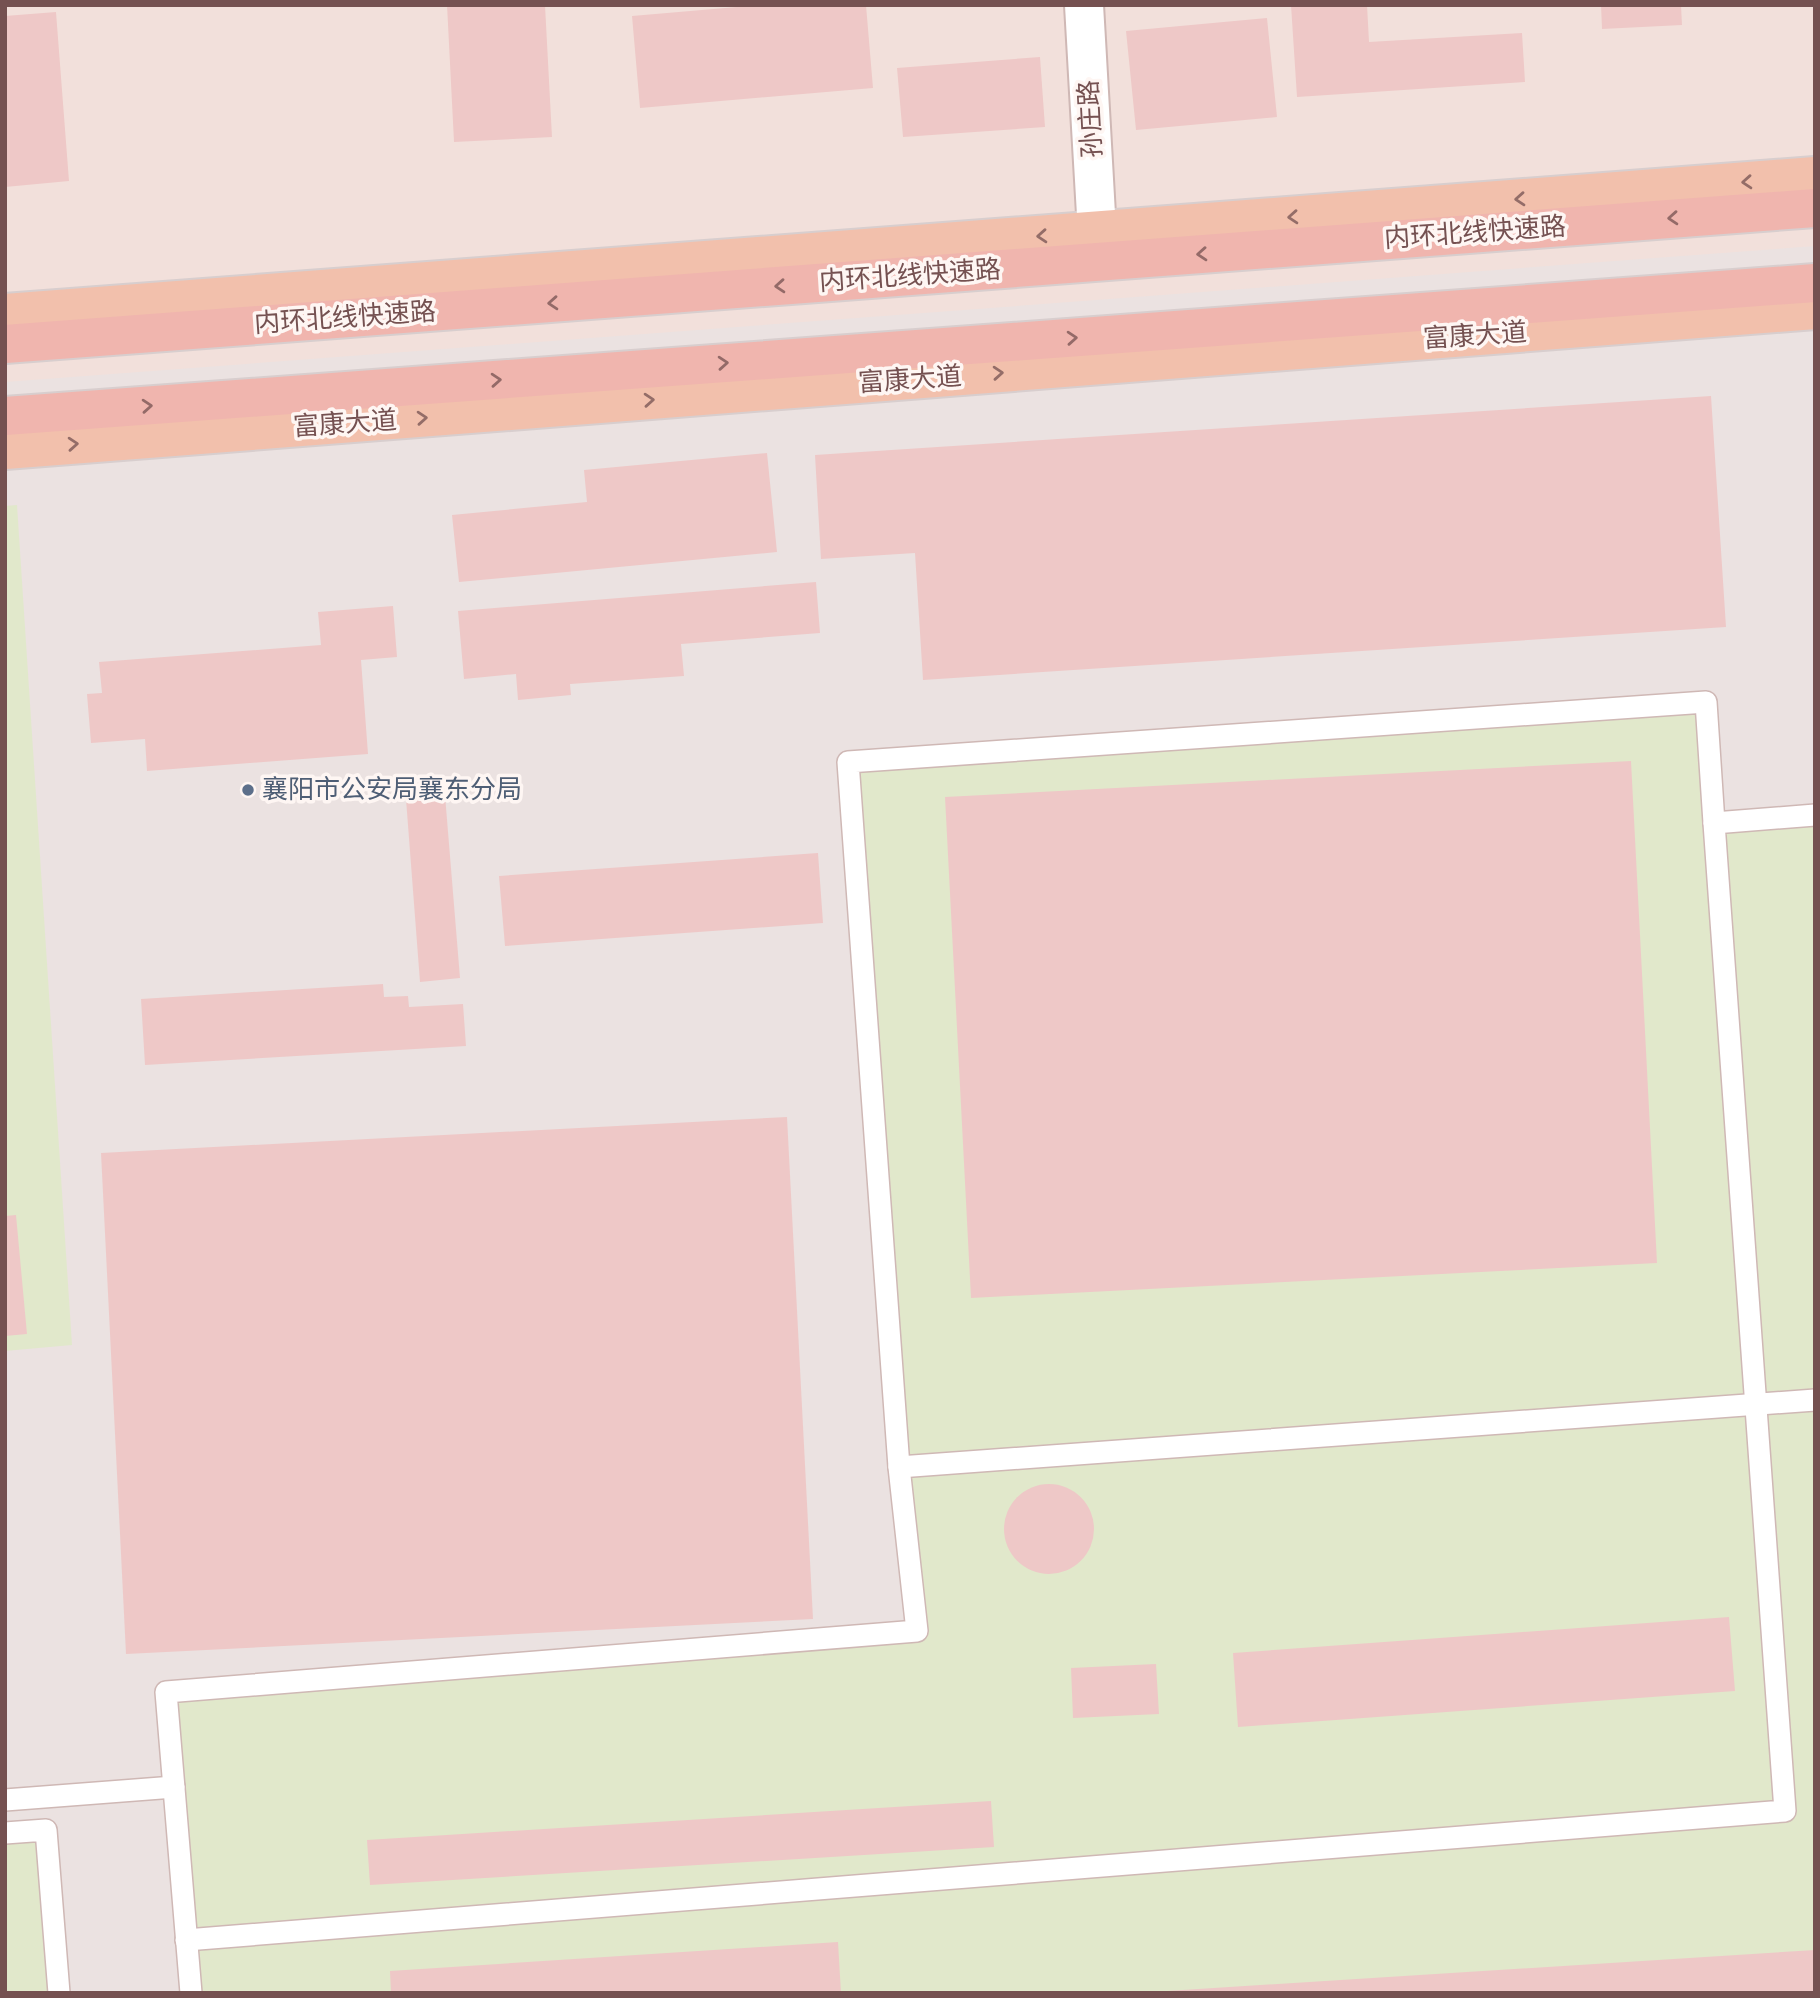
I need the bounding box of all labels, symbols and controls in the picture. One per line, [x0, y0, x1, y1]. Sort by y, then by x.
street label: 孙庄路 [1073, 79, 1109, 159]
one-way arrow [1741, 174, 1752, 189]
one-way arrow [1514, 191, 1525, 206]
one-way arrow [1287, 209, 1298, 224]
one-way arrow [1668, 210, 1679, 225]
street label: 内环北线快速路 [1383, 211, 1567, 255]
one-way arrow [1036, 228, 1047, 243]
one-way arrow [1196, 246, 1207, 261]
street label: 内环北线快速路 [818, 254, 1002, 298]
one-way arrow [774, 278, 785, 293]
one-way arrow [547, 295, 558, 310]
street label: 内环北线快速路 [253, 296, 437, 340]
street label: 富康大道 [1422, 316, 1528, 356]
one-way arrow [1066, 330, 1077, 345]
one-way arrow [717, 356, 728, 371]
street label: 富康大道 [857, 360, 963, 400]
one-way arrow [993, 366, 1004, 381]
one-way arrow [490, 373, 501, 388]
one-way arrow [644, 393, 655, 408]
one-way arrow [141, 399, 152, 414]
street label: 富康大道 [292, 404, 398, 444]
one-way arrow [417, 410, 428, 425]
one-way arrow [68, 437, 79, 452]
place label: 襄阳市公安局襄东分局 [262, 774, 522, 806]
marker: 襄阳市公安局襄东分局 [240, 782, 256, 798]

